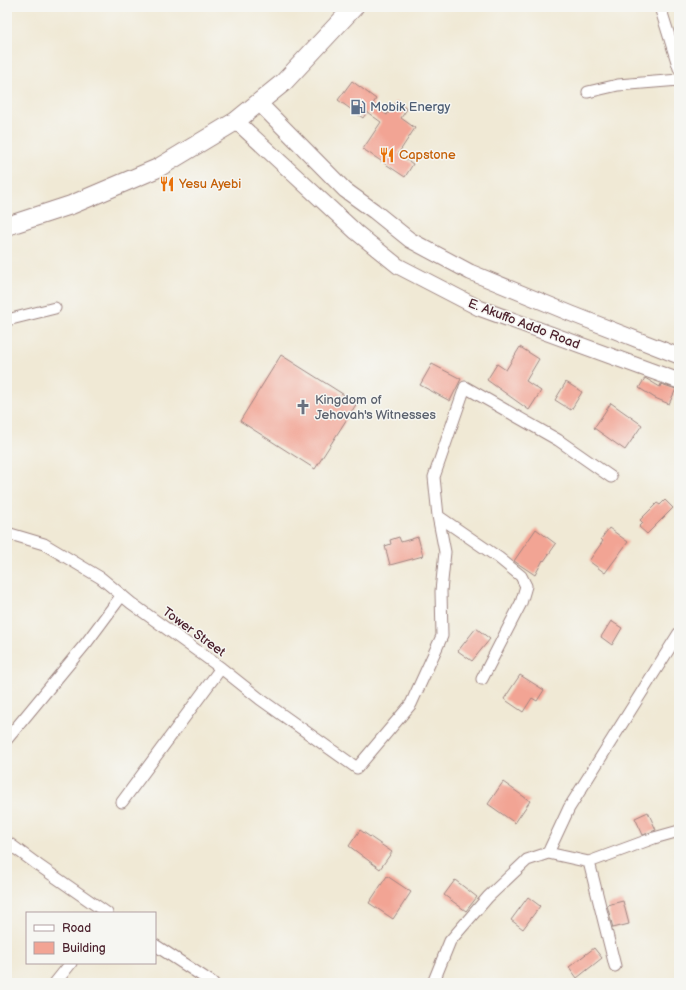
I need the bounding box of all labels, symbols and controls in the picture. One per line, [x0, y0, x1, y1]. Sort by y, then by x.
fuel station icon: Mobik Energy [349, 98, 367, 116]
place label: Mobik Energy [370, 99, 450, 115]
restaurant icon: Capstone [378, 146, 396, 164]
place label: Capstone [399, 147, 456, 163]
restaurant icon: Yesu Ayebi [158, 175, 176, 193]
place label: Yesu Ayebi [178, 176, 241, 192]
street label: E. Akuffo Addo Road [466, 295, 582, 353]
place label: Kingdom of Jehovah's Witnesses [315, 392, 436, 423]
church icon: Kingdom of Jehovah's Witnesses [294, 398, 312, 416]
street label: Tower Street [159, 604, 229, 660]
legend [26, 912, 156, 964]
text: Road [62, 921, 91, 936]
text: Building [62, 941, 106, 956]

